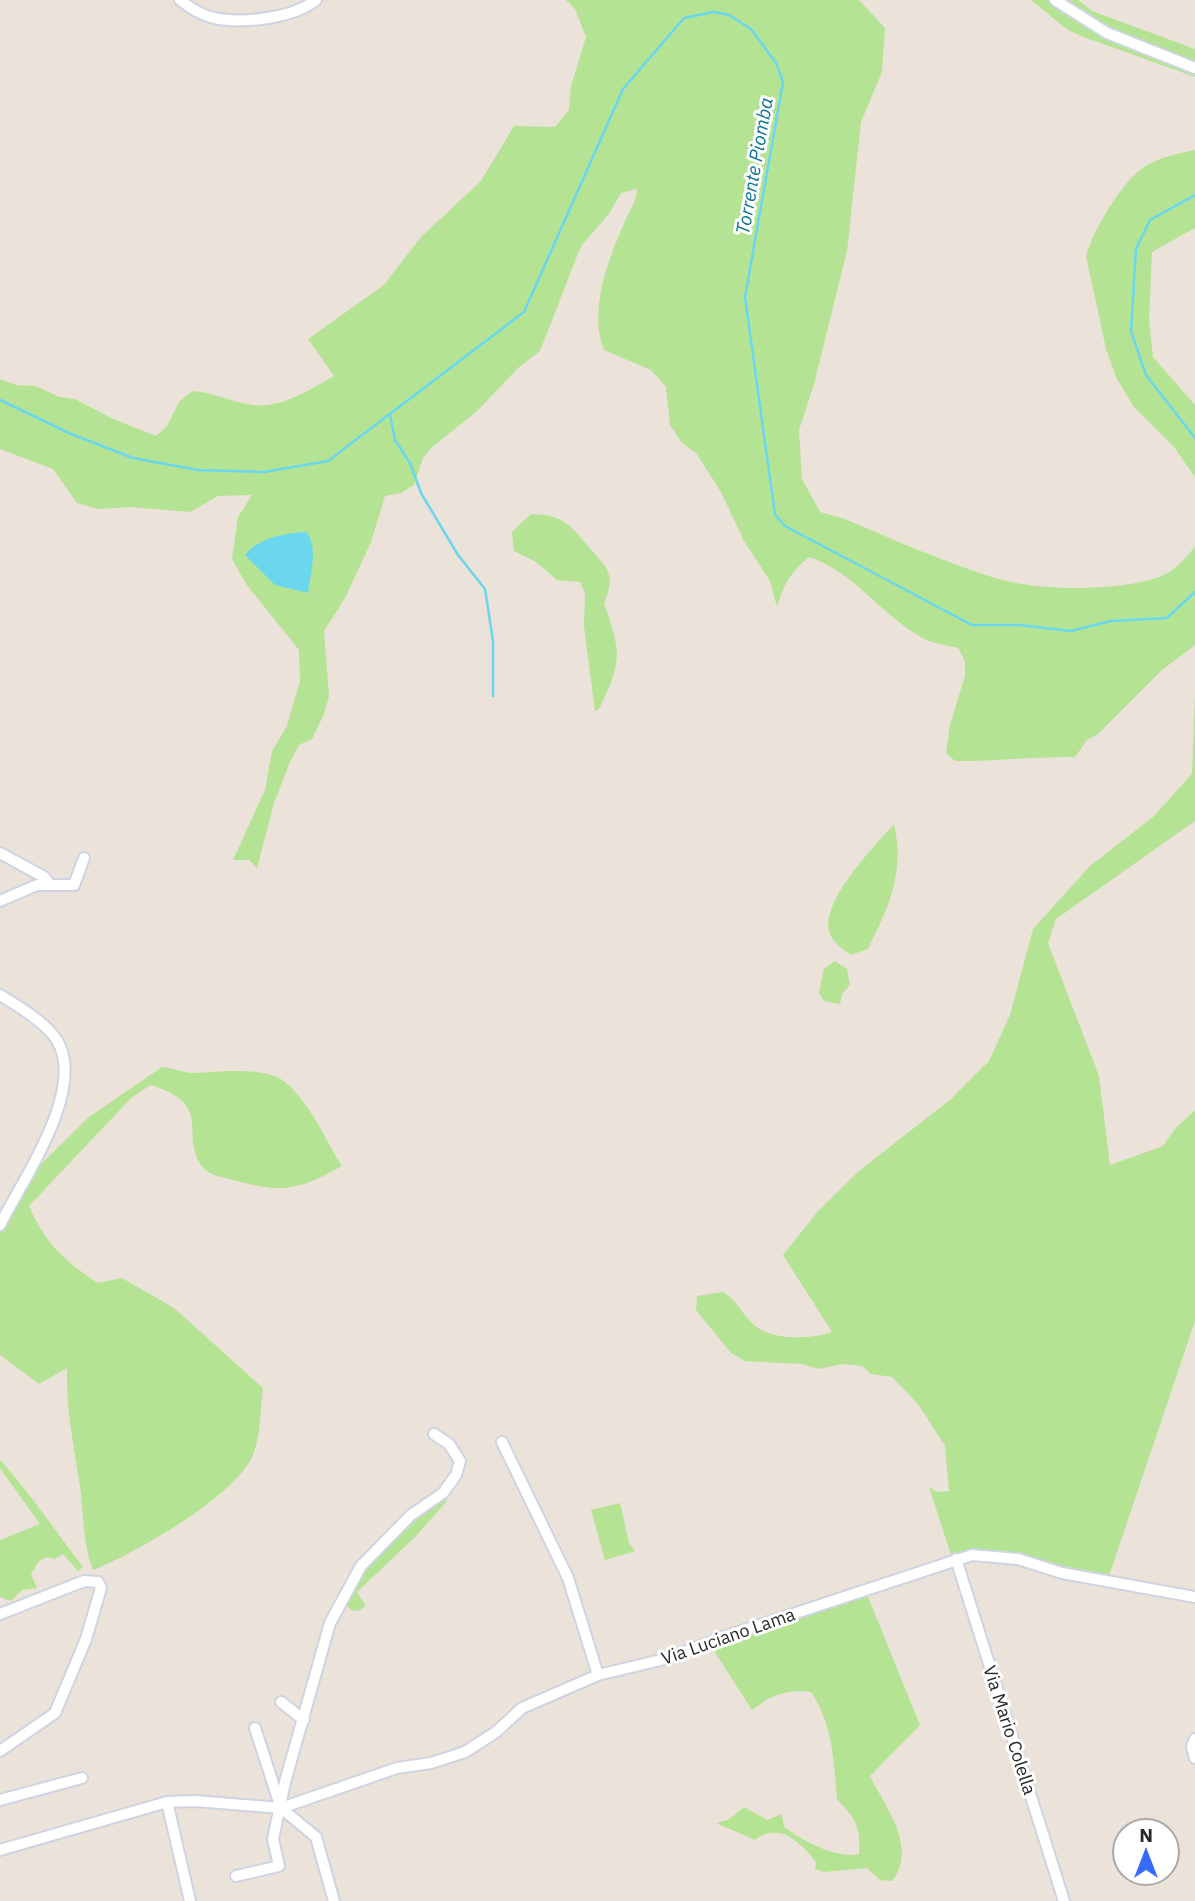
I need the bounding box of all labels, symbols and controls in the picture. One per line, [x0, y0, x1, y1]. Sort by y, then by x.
water label: Torrente Piomba [730, 96, 778, 236]
street label: Via Luciano Lama [658, 1602, 798, 1670]
street label: Via Mario Colella [978, 1663, 1042, 1798]
north arrow [1111, 1817, 1181, 1887]
text: N [1139, 1823, 1153, 1847]

